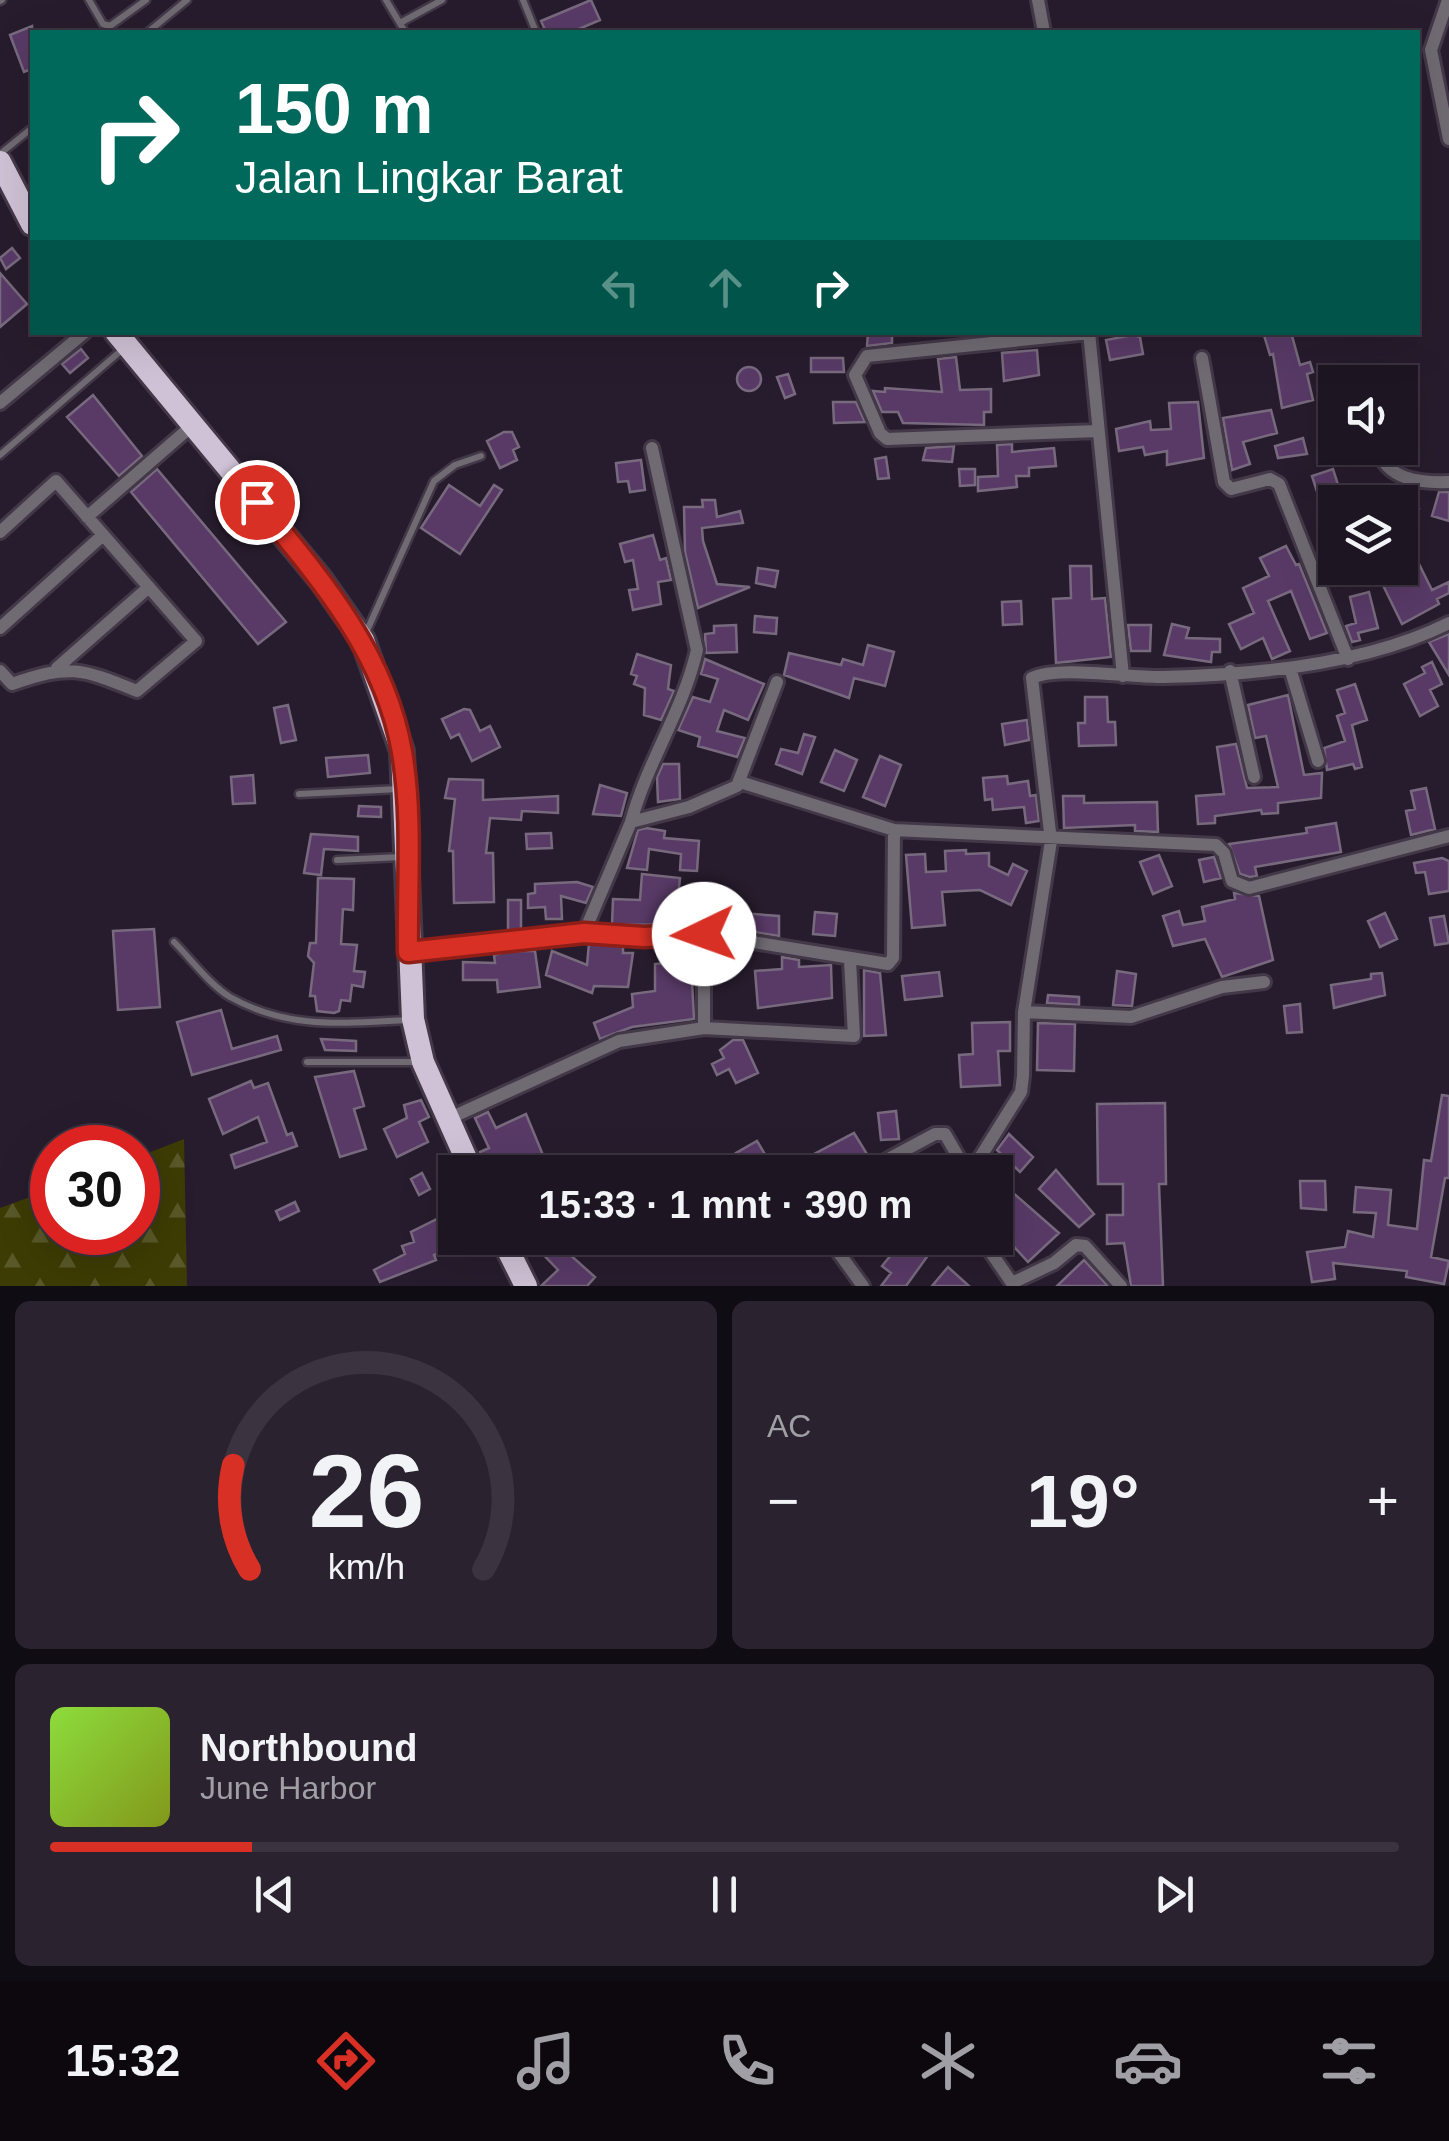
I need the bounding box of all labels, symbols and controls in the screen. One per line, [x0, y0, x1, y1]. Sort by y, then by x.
icon: right [70, 70, 200, 200]
text: 150 m [235, 70, 433, 148]
text: Jalan Lingkar Barat [235, 152, 623, 203]
icon: left [593, 260, 648, 315]
icon: ahead [698, 260, 753, 315]
icon: right [803, 260, 858, 315]
map controls [1318, 365, 1418, 585]
button: sound [1318, 365, 1418, 465]
pin [215, 460, 300, 545]
icon: arrive [230, 475, 285, 530]
button: layers [1318, 485, 1418, 585]
position arrow [652, 882, 756, 986]
speed limit sign: 30 [30, 1125, 160, 1255]
text: 15:33 · 1 mnt · 390 m [539, 1184, 912, 1226]
text: AC [767, 1408, 811, 1444]
text: 26 [308, 1433, 424, 1549]
text: 19° [1026, 1459, 1140, 1543]
text: − [767, 1470, 799, 1532]
text: + [1367, 1470, 1399, 1532]
text: km/h [327, 1547, 405, 1587]
text: Northbound [200, 1727, 417, 1769]
text: June Harbor [200, 1770, 376, 1806]
icon: previous [247, 1867, 302, 1922]
icon: pause [697, 1867, 752, 1922]
icon: next [1147, 1867, 1202, 1922]
icon: directions [311, 2026, 381, 2096]
icon: music [511, 2026, 581, 2096]
icon: phone [712, 2026, 782, 2096]
icon: climate [913, 2026, 983, 2096]
icon: car [1113, 2026, 1183, 2096]
icon: filters [1314, 2026, 1384, 2096]
text: 15:32 [65, 2035, 180, 2086]

